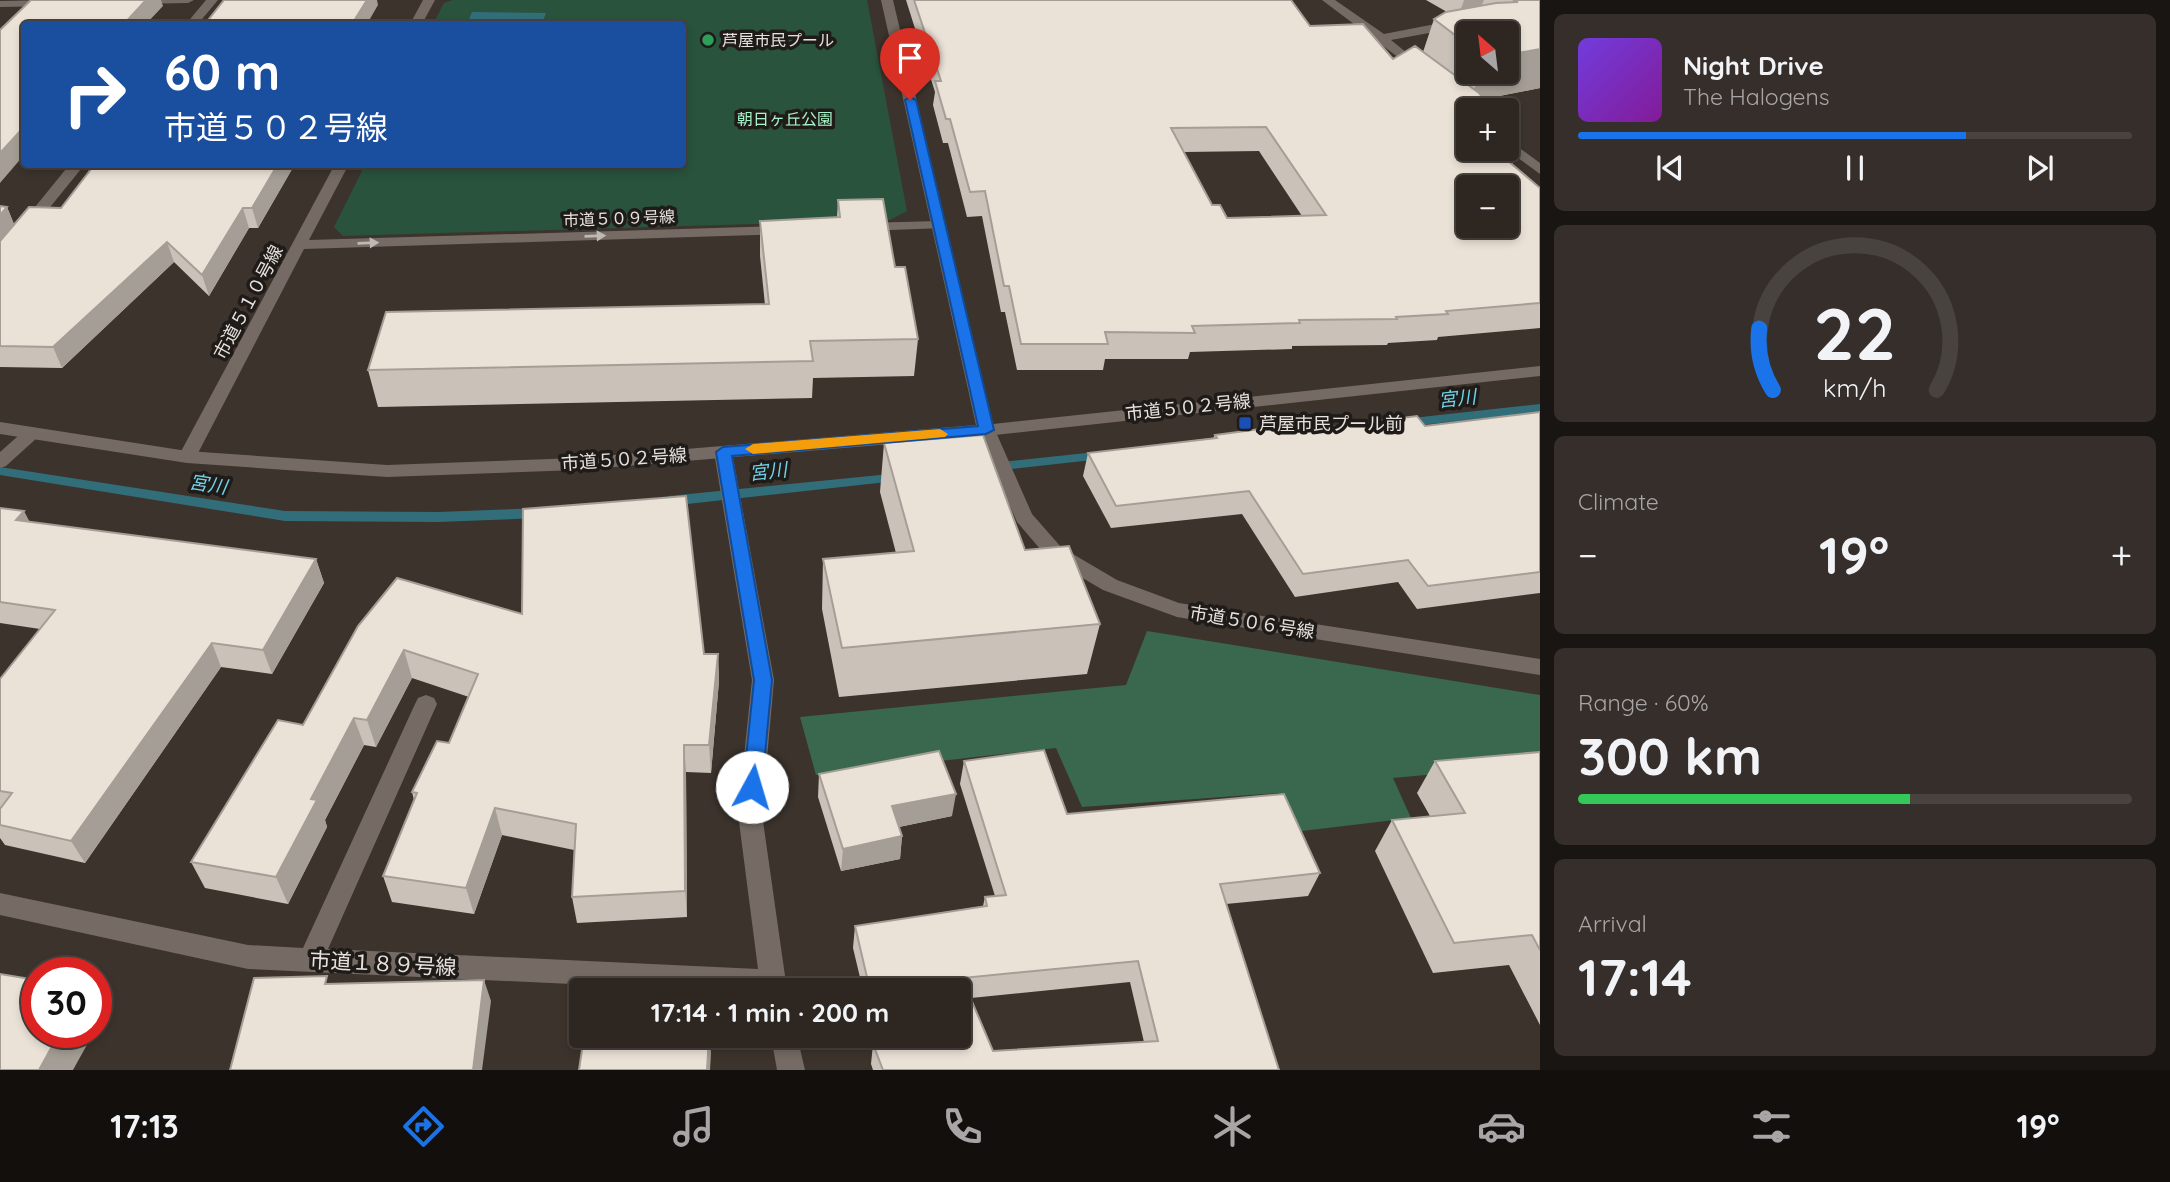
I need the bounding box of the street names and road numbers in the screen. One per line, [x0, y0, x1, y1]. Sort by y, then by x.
street label: 市道５０９号線 [563, 206, 675, 230]
street label: 市道５１０号線 [208, 241, 288, 363]
street label: 市道５０２号線 [1124, 389, 1252, 425]
street label: 市道５０２号線 [560, 443, 688, 475]
street label: 市道５０６号線 [1188, 601, 1316, 643]
street label: 市道１８９号線 [309, 946, 457, 980]

